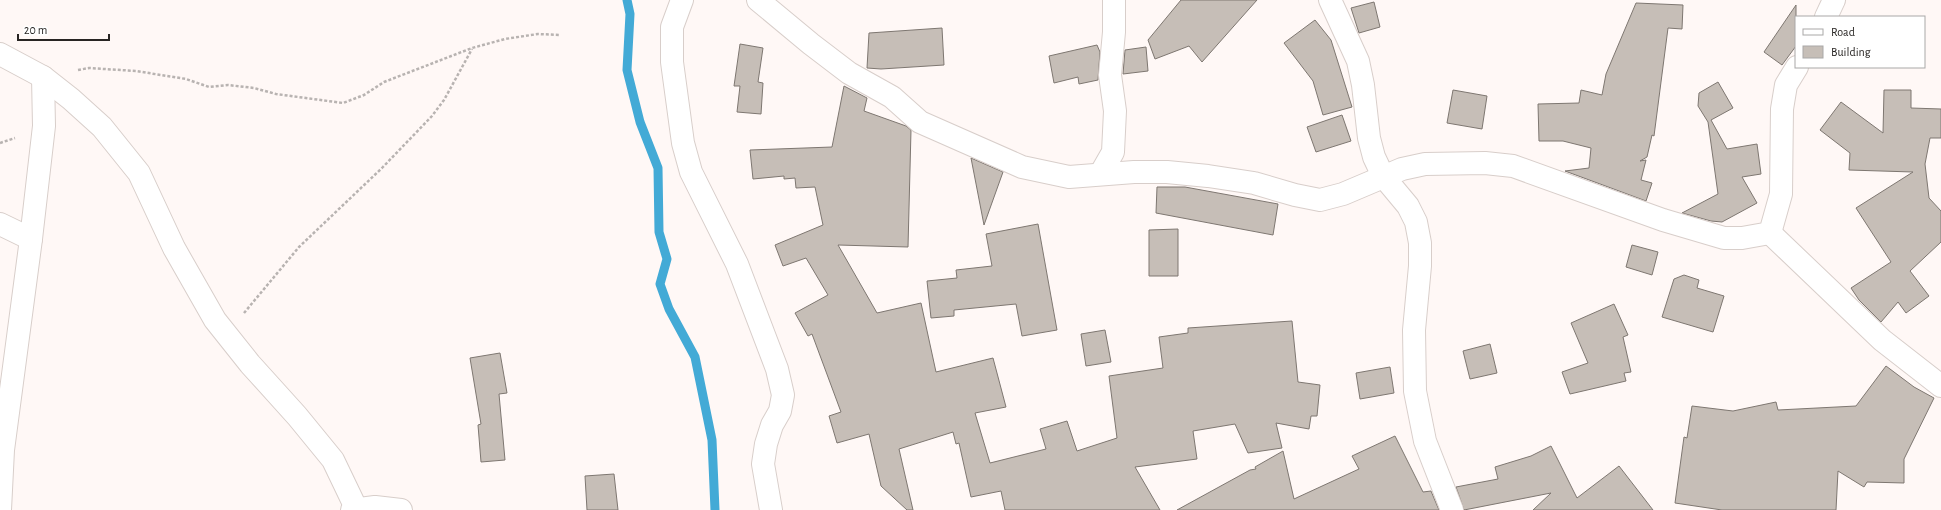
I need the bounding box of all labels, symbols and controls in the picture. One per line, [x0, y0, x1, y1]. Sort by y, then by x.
scale bar [18, 16, 109, 42]
legend [1795, 16, 1925, 68]
text: 20 m [24, 24, 47, 36]
text: Road [1831, 26, 1855, 38]
text: Building [1831, 46, 1871, 58]

